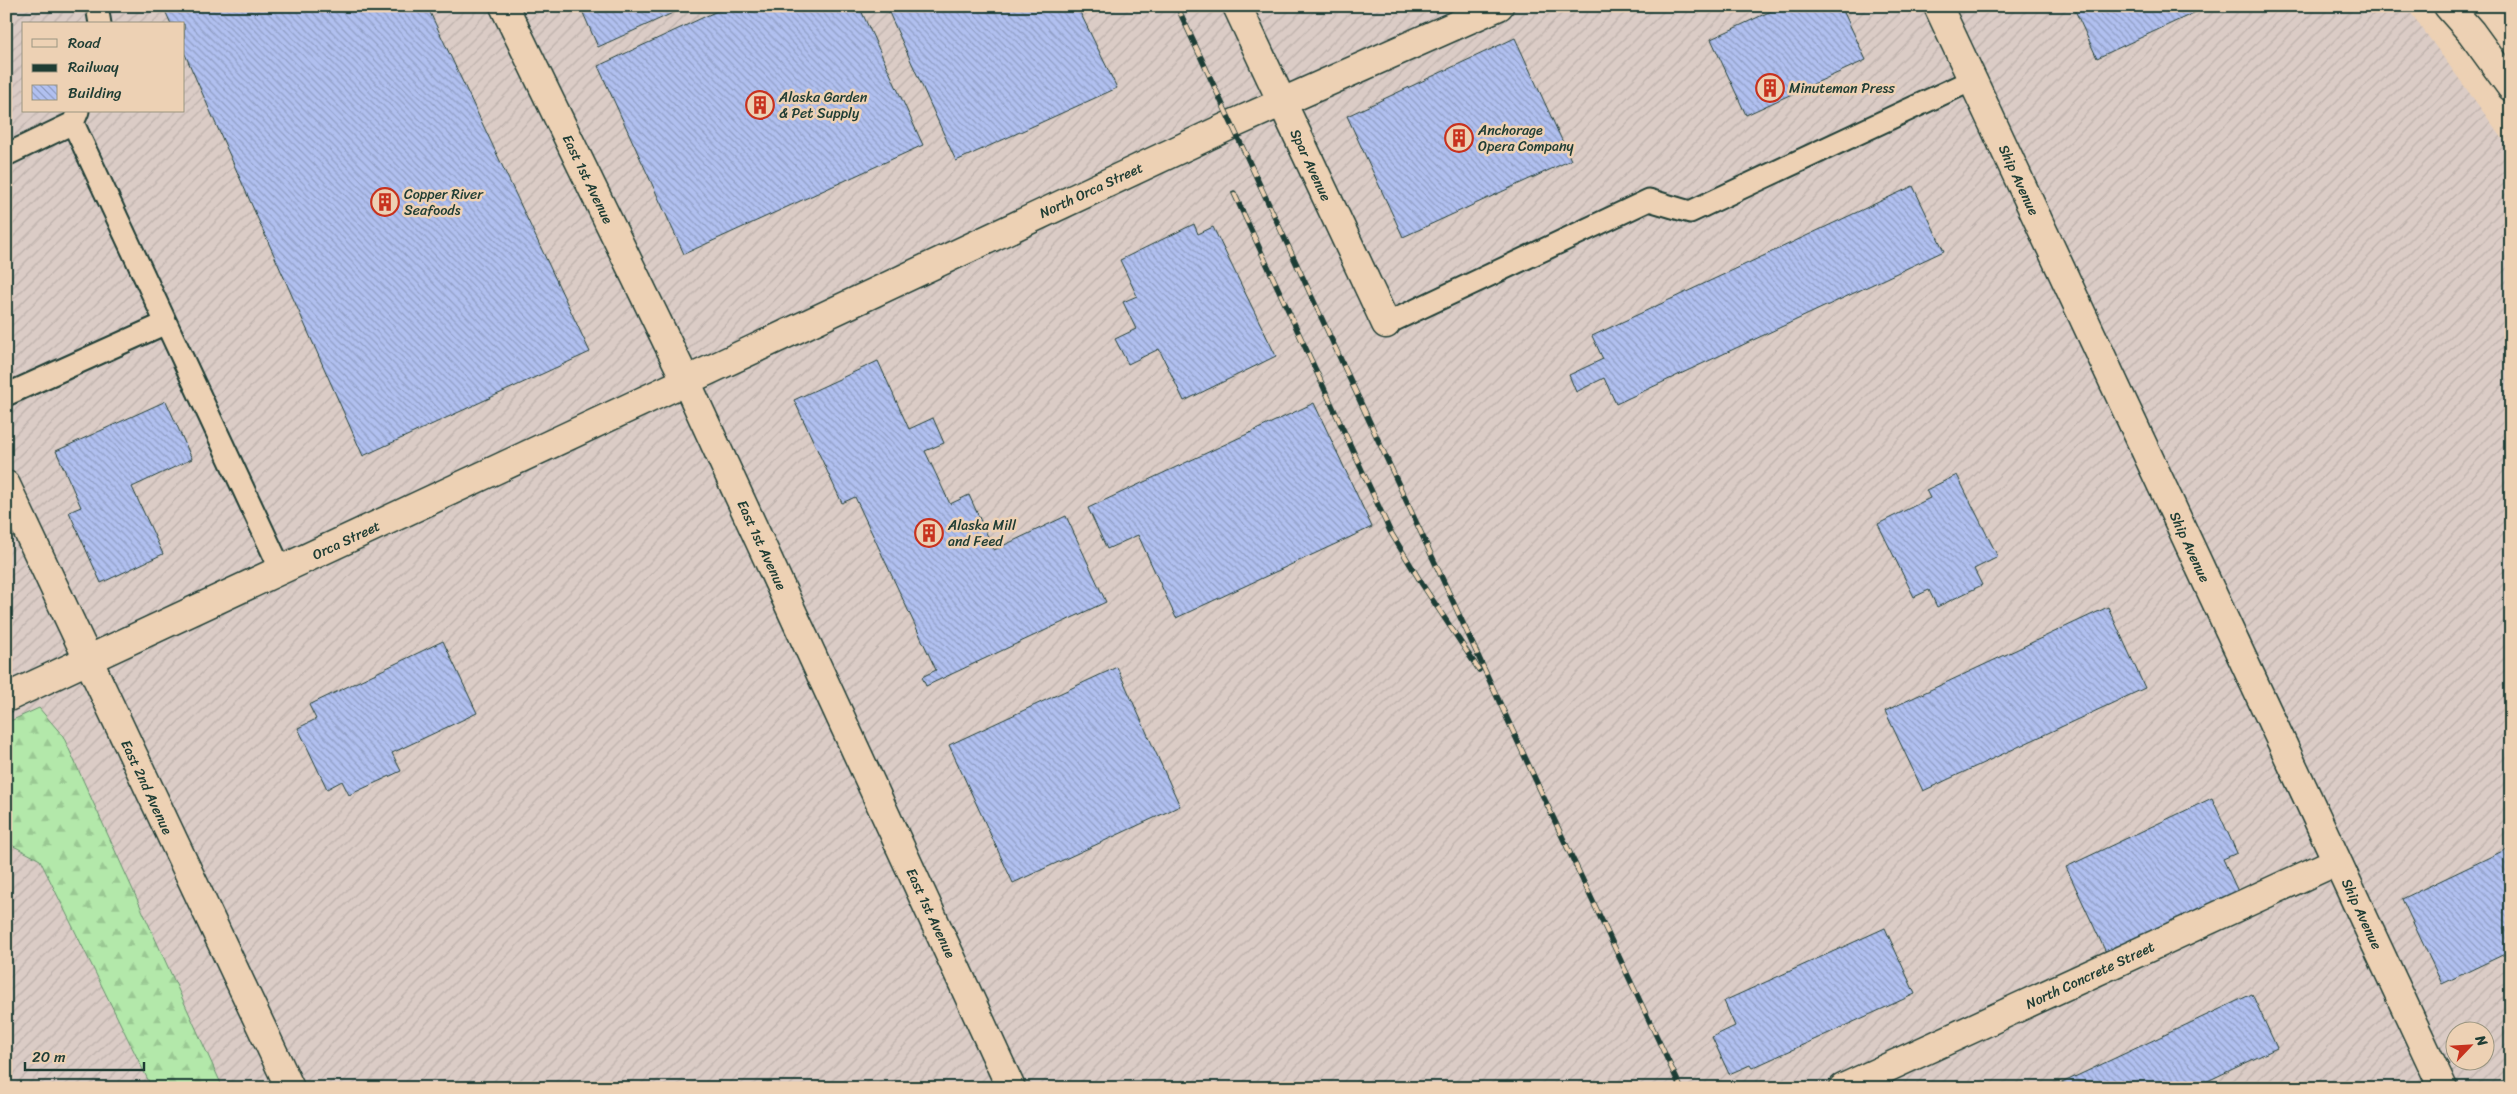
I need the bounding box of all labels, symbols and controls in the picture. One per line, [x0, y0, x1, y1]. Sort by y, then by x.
legend [22, 22, 185, 112]
text: Road [68, 30, 101, 56]
text: Railway [68, 54, 119, 80]
building icon: Minuteman Press [1755, 73, 1785, 103]
place label: Minuteman Press [1789, 76, 1895, 101]
text: Building [68, 80, 122, 106]
place label: Alaska Garden & Pet Supply [778, 85, 868, 126]
building icon: Alaska Garden & Pet Supply [745, 90, 775, 120]
place label: Anchorage Opera Company [1477, 118, 1574, 159]
building icon: Anchorage Opera Company [1444, 123, 1474, 153]
street label: Spar Avenue [1283, 125, 1338, 206]
street label: East 1st Avenue [555, 130, 620, 229]
street label: Ship Avenue [1991, 140, 2046, 220]
street label: North Orca Street [1035, 155, 1147, 226]
place label: Copper River Seafoods [404, 182, 484, 223]
building icon: Copper River Seafoods [370, 187, 400, 217]
street label: East 1st Avenue [730, 496, 794, 595]
street label: Ship Avenue [2162, 507, 2217, 587]
place label: Alaska Mill and Feed [947, 513, 1017, 554]
street label: Orca Street [308, 514, 384, 567]
building icon: Alaska Mill and Feed [914, 518, 944, 548]
street label: East 2nd Avenue [114, 736, 180, 839]
street label: East 1st Avenue [899, 864, 963, 963]
street label: Ship Avenue [2334, 874, 2389, 954]
street label: North Concrete Street [2021, 935, 2159, 1016]
north arrow [2444, 1022, 2494, 1072]
text: N [2468, 1030, 2495, 1051]
scale bar [25, 1039, 144, 1071]
text: 20 m [32, 1044, 66, 1070]

